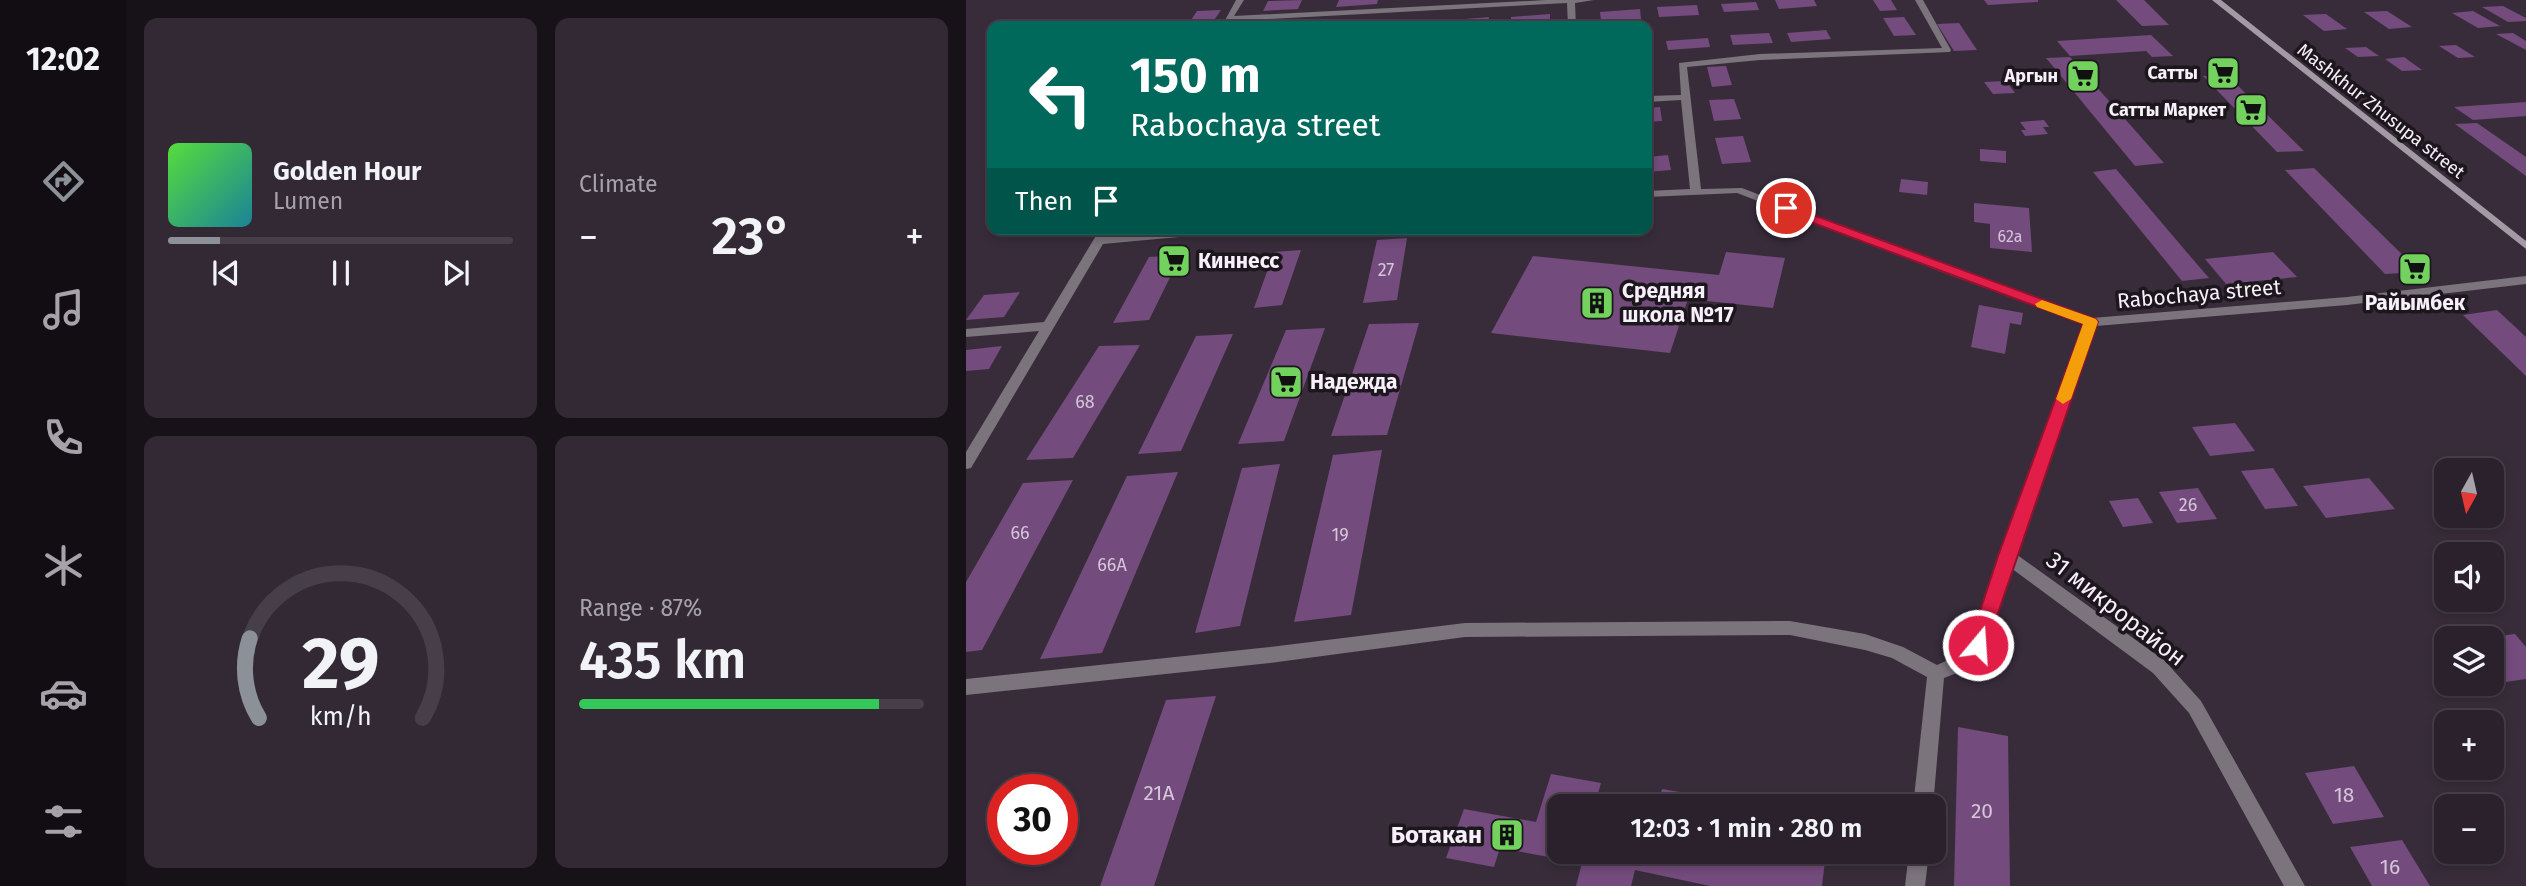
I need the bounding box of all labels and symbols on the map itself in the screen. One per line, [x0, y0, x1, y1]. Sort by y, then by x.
street label: Mashkhur Zhusupa street [2293, 39, 2469, 183]
supermarket icon: Сатты [2204, 54, 2242, 92]
supermarket icon: Аргын [2064, 57, 2102, 95]
place label: Сатты [2147, 62, 2198, 84]
place label: Аргын [2004, 65, 2058, 87]
supermarket icon: Сатты Маркет [2232, 91, 2270, 129]
place label: Сатты Маркет [2109, 99, 2226, 121]
pin [1756, 178, 1816, 238]
house number: 62а [1998, 227, 2022, 246]
supermarket icon: Киннесс [1155, 242, 1193, 280]
place label: Киннесс [1198, 248, 1279, 274]
supermarket icon: Райымбек [2396, 250, 2434, 288]
house number: 27 [1378, 259, 1394, 281]
street label: Rabochaya street [2116, 274, 2282, 314]
place label: Средняя школа №17 [1622, 278, 1734, 328]
building icon: Средняя школа №17 [1578, 284, 1616, 322]
place label: Райымбек [2365, 290, 2466, 316]
supermarket icon: Надежда [1267, 363, 1305, 401]
place label: Надежда [1310, 369, 1397, 395]
house number: 68 [1075, 391, 1095, 413]
north arrow [2434, 458, 2504, 528]
house number: 26 [2179, 494, 2197, 516]
house number: 66 [1010, 522, 1030, 544]
house number: 19 [1331, 524, 1349, 546]
street label: 31 микрорайон [2041, 546, 2191, 672]
house number: 66А [1097, 554, 1127, 576]
position arrow [1941, 608, 2015, 682]
speed limit sign: 30 [987, 774, 1078, 865]
house number: 21А [1144, 780, 1175, 806]
house number: 18 [2334, 782, 2354, 808]
house number: 20 [1971, 798, 1993, 824]
building icon: Ботакан [1488, 816, 1526, 854]
place label: Ботакан [1391, 821, 1482, 849]
house number: 16 [2380, 854, 2400, 880]

